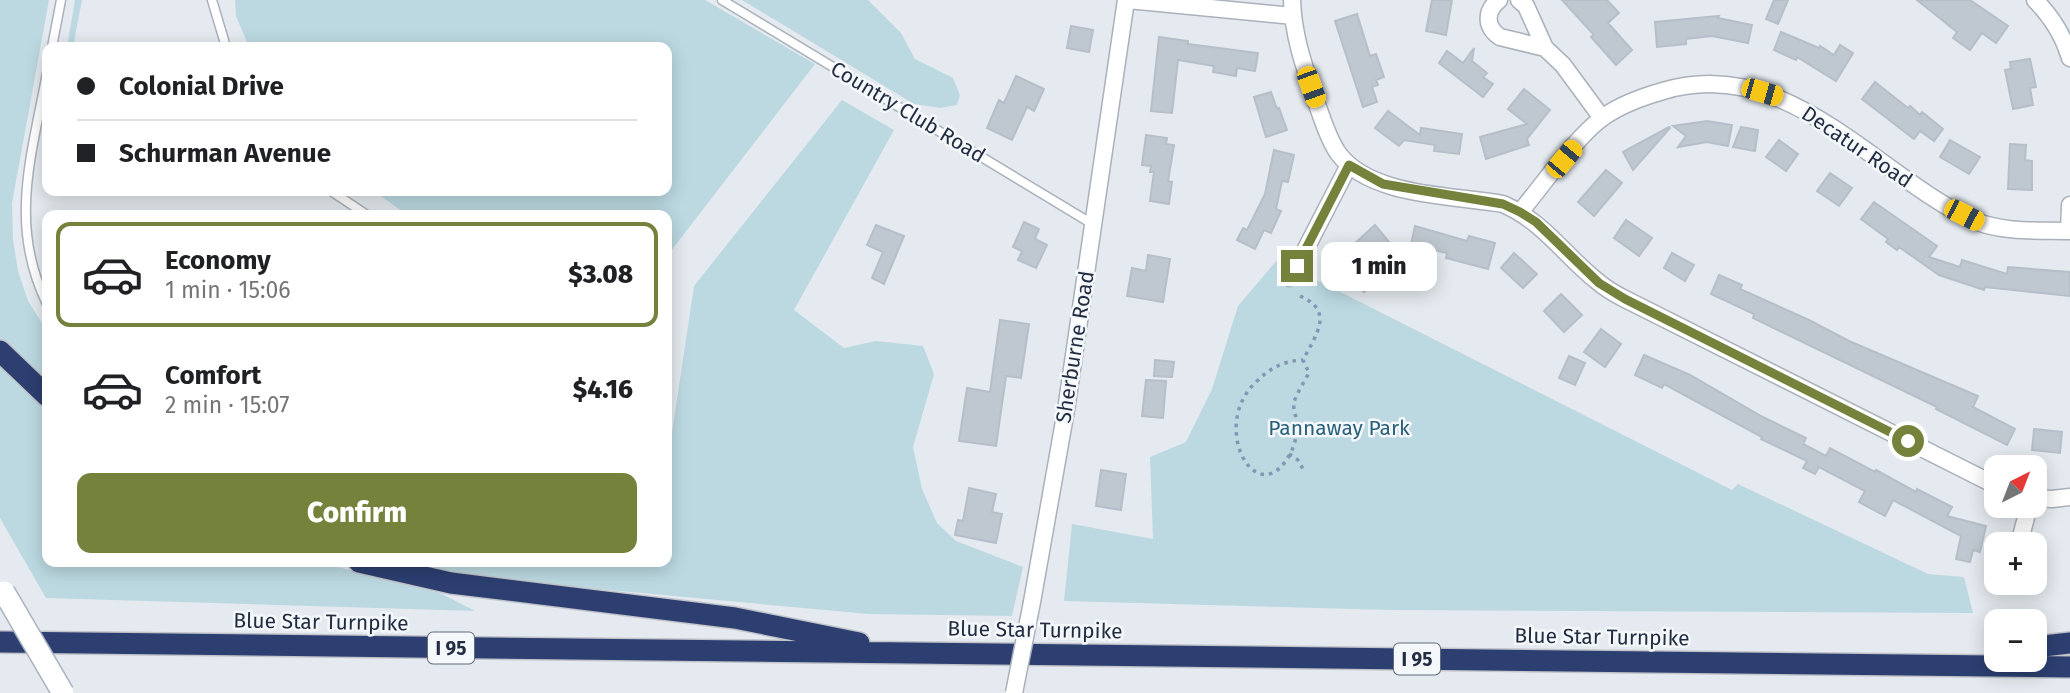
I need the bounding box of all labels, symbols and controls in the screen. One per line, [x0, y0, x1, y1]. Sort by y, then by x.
street label: Country Club Road [826, 56, 990, 168]
car [1294, 64, 1329, 110]
text: Colonial Drive [119, 71, 284, 102]
car [1739, 76, 1786, 108]
street label: Decatur Road [1797, 100, 1917, 194]
car [1543, 136, 1586, 182]
text: Schurman Avenue [119, 138, 331, 169]
car [1941, 196, 1988, 234]
callout: 1 min [1322, 242, 1437, 290]
icon: car [81, 243, 144, 306]
text: Economy [165, 245, 271, 276]
route end [1281, 250, 1313, 282]
text: 1 min [1351, 252, 1407, 280]
text: $3.08 [568, 259, 633, 290]
street label: Sherburne Road [1050, 269, 1100, 425]
text: 1 min · 15:06 [165, 276, 291, 304]
icon: car [81, 358, 144, 421]
text: Comfort [165, 360, 261, 391]
text: $4.16 [573, 374, 633, 405]
text: 2 min · 15:07 [165, 391, 289, 419]
park label: Pannaway Park [1268, 415, 1410, 441]
route start [1892, 425, 1924, 457]
north arrow [1984, 455, 2048, 518]
map controls [1984, 455, 2047, 672]
button: Confirm [77, 473, 637, 553]
button: + [1984, 532, 2047, 595]
street label: Blue Star Turnpike [233, 607, 409, 637]
button: − [1984, 609, 2047, 672]
street label: Blue Star Turnpike [947, 615, 1123, 645]
street label: Blue Star Turnpike [1514, 622, 1690, 652]
road number: I 95 [428, 632, 474, 664]
road number: I 95 [1394, 644, 1440, 674]

